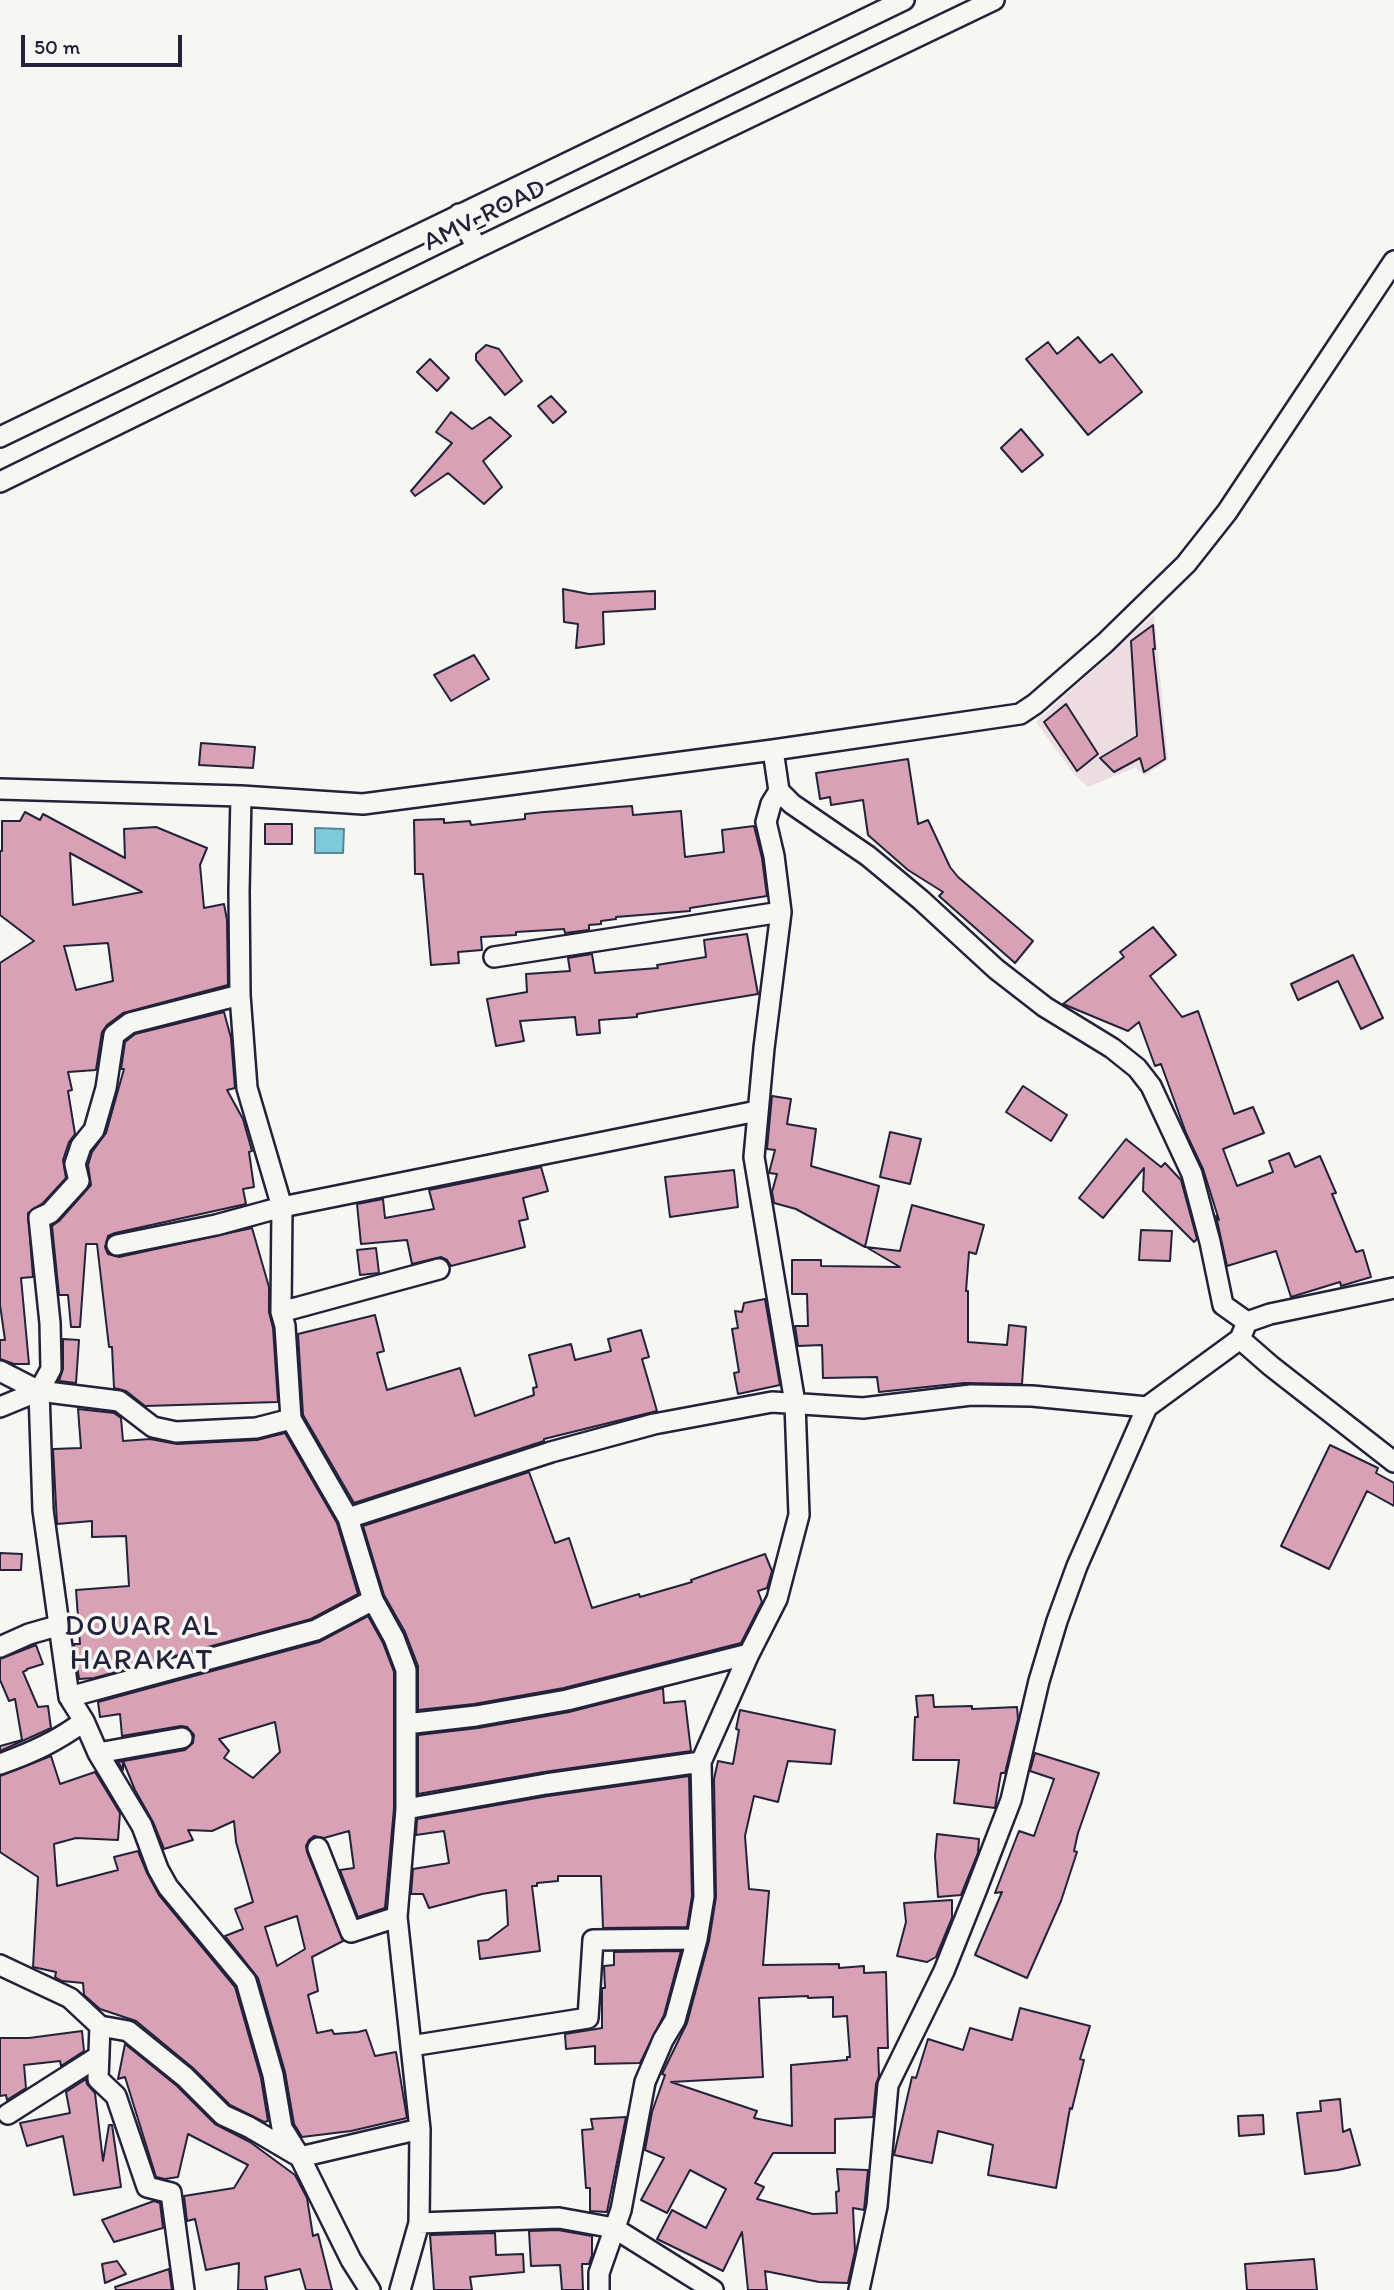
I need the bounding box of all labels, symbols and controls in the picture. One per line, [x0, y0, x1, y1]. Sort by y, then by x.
scale bar [24, 21, 186, 65]
text: 50 m [34, 34, 80, 59]
street label: AMV_ROAD [419, 173, 551, 259]
district label: DOUAR AL HARAKAT [65, 1609, 219, 1680]

